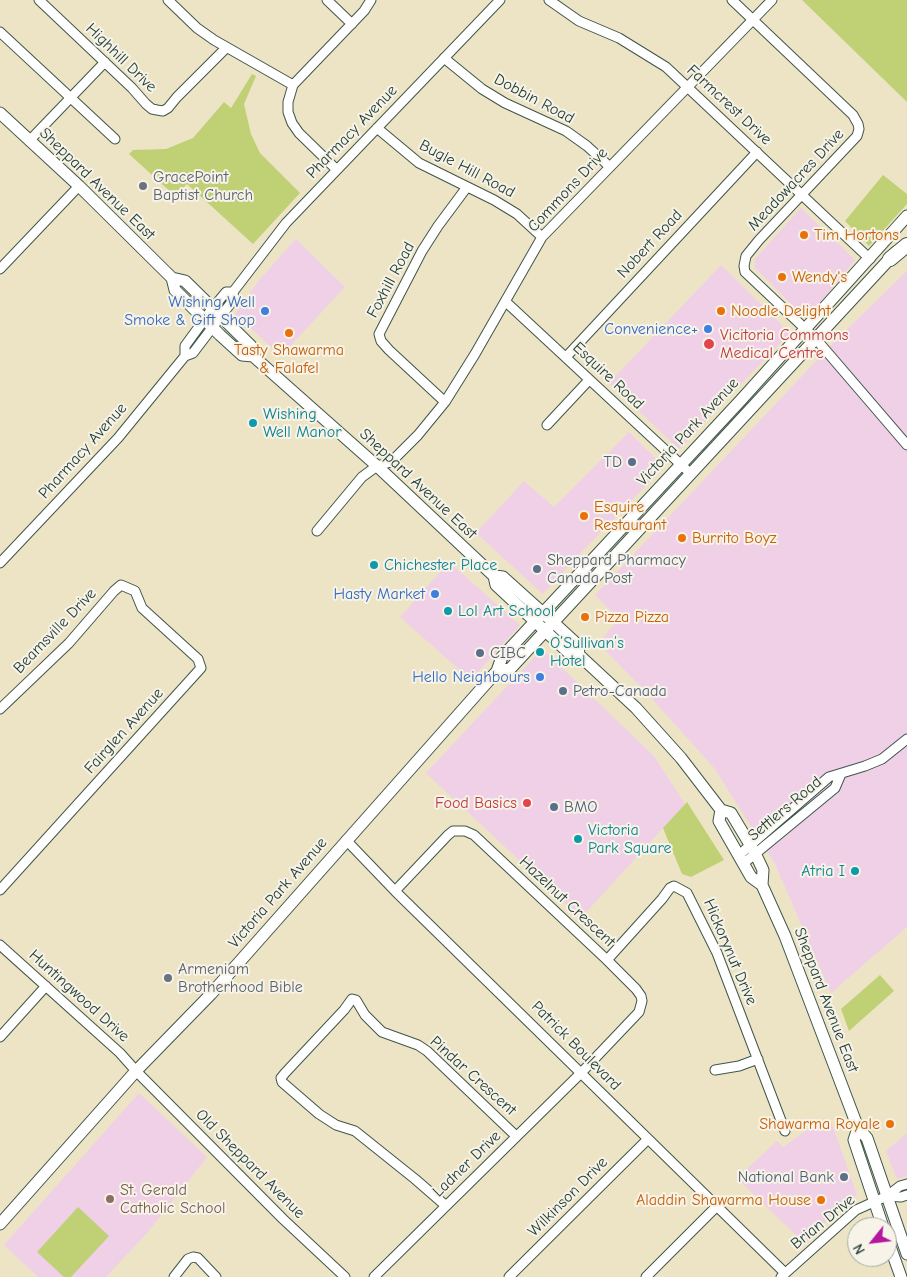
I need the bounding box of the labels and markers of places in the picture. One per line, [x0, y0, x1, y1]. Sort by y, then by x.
place label: GracePoint Baptist Church [153, 167, 253, 205]
marker: GracePoint Baptist Church [137, 180, 149, 192]
place label: Tim Hortons [814, 225, 899, 245]
marker: Tim Hortons [798, 229, 810, 241]
place label: Wendy's [792, 267, 847, 287]
marker: Wendy's [776, 271, 788, 283]
place label: Wishing Well Smoke & Gift Shop [124, 292, 255, 330]
place label: Noodle Delight [731, 301, 831, 321]
marker: Wishing Well Smoke & Gift Shop [259, 305, 271, 317]
marker: Noodle Delight [715, 305, 727, 317]
place label: Convenience+ [604, 319, 698, 339]
marker: Convenience+ [702, 323, 714, 335]
place label: Vicitoria Commons Medical Centre [720, 325, 848, 363]
marker: Tasty Shawarma & Falafel [283, 327, 295, 339]
marker: Vicitoria Commons Medical Centre [702, 337, 716, 351]
place label: Tasty Shawarma & Falafel [234, 340, 344, 378]
place label: Wishing Well Manor [263, 404, 341, 442]
marker: Wishing Well Manor [247, 417, 259, 429]
place label: TD [604, 452, 622, 472]
marker: TD [626, 456, 638, 468]
place label: Esquire Restaurant [594, 497, 666, 535]
marker: Esquire Restaurant [578, 510, 590, 522]
place label: Burrito Boyz [692, 528, 777, 548]
marker: Burrito Boyz [676, 532, 688, 544]
place label: Sheppard Pharmacy Canada Post [547, 550, 686, 588]
place label: Chichester Place [384, 555, 497, 575]
marker: Chichester Place [368, 559, 380, 571]
marker: Sheppard Pharmacy Canada Post [531, 563, 543, 575]
place label: Hasty Market [333, 584, 425, 604]
marker: Hasty Market [429, 588, 441, 600]
place label: Lol Art School [458, 601, 554, 621]
marker: Lol Art School [442, 605, 454, 617]
place label: Pizza Pizza [595, 607, 669, 627]
marker: Pizza Pizza [579, 611, 591, 623]
place label: O’Sullivan’s Hotel [550, 633, 624, 671]
place label: CIBC [490, 643, 526, 663]
marker: O’Sullivan’s Hotel [534, 646, 546, 658]
marker: CIBC [474, 647, 486, 659]
place label: Hello Neighbours [412, 667, 530, 687]
marker: Hello Neighbours [534, 671, 546, 683]
place label: Petro-Canada [573, 681, 667, 701]
marker: Petro-Canada [557, 685, 569, 697]
place label: Food Basics [435, 793, 517, 813]
marker: Food Basics [521, 797, 533, 809]
place label: BMO [564, 797, 598, 817]
marker: BMO [548, 801, 560, 813]
place label: Victoria Park Square [588, 820, 672, 858]
marker: Victoria Park Square [572, 833, 584, 845]
place label: Atria I [801, 861, 845, 881]
marker: Atria I [849, 865, 861, 877]
place label: Armeniam Brotherhood Bible [178, 959, 303, 997]
marker: Armeniam Brotherhood Bible [162, 972, 174, 984]
place label: Shawarma Royale [759, 1114, 880, 1134]
marker: Shawarma Royale [884, 1118, 896, 1130]
place label: National Bank [738, 1167, 834, 1187]
marker: National Bank [838, 1171, 850, 1183]
place label: St. Gerald Catholic School [120, 1180, 225, 1218]
place label: Aladdin Shawarma House [636, 1190, 811, 1210]
marker: St. Gerald Catholic School [104, 1193, 116, 1205]
marker: Aladdin Shawarma House [815, 1194, 827, 1206]

